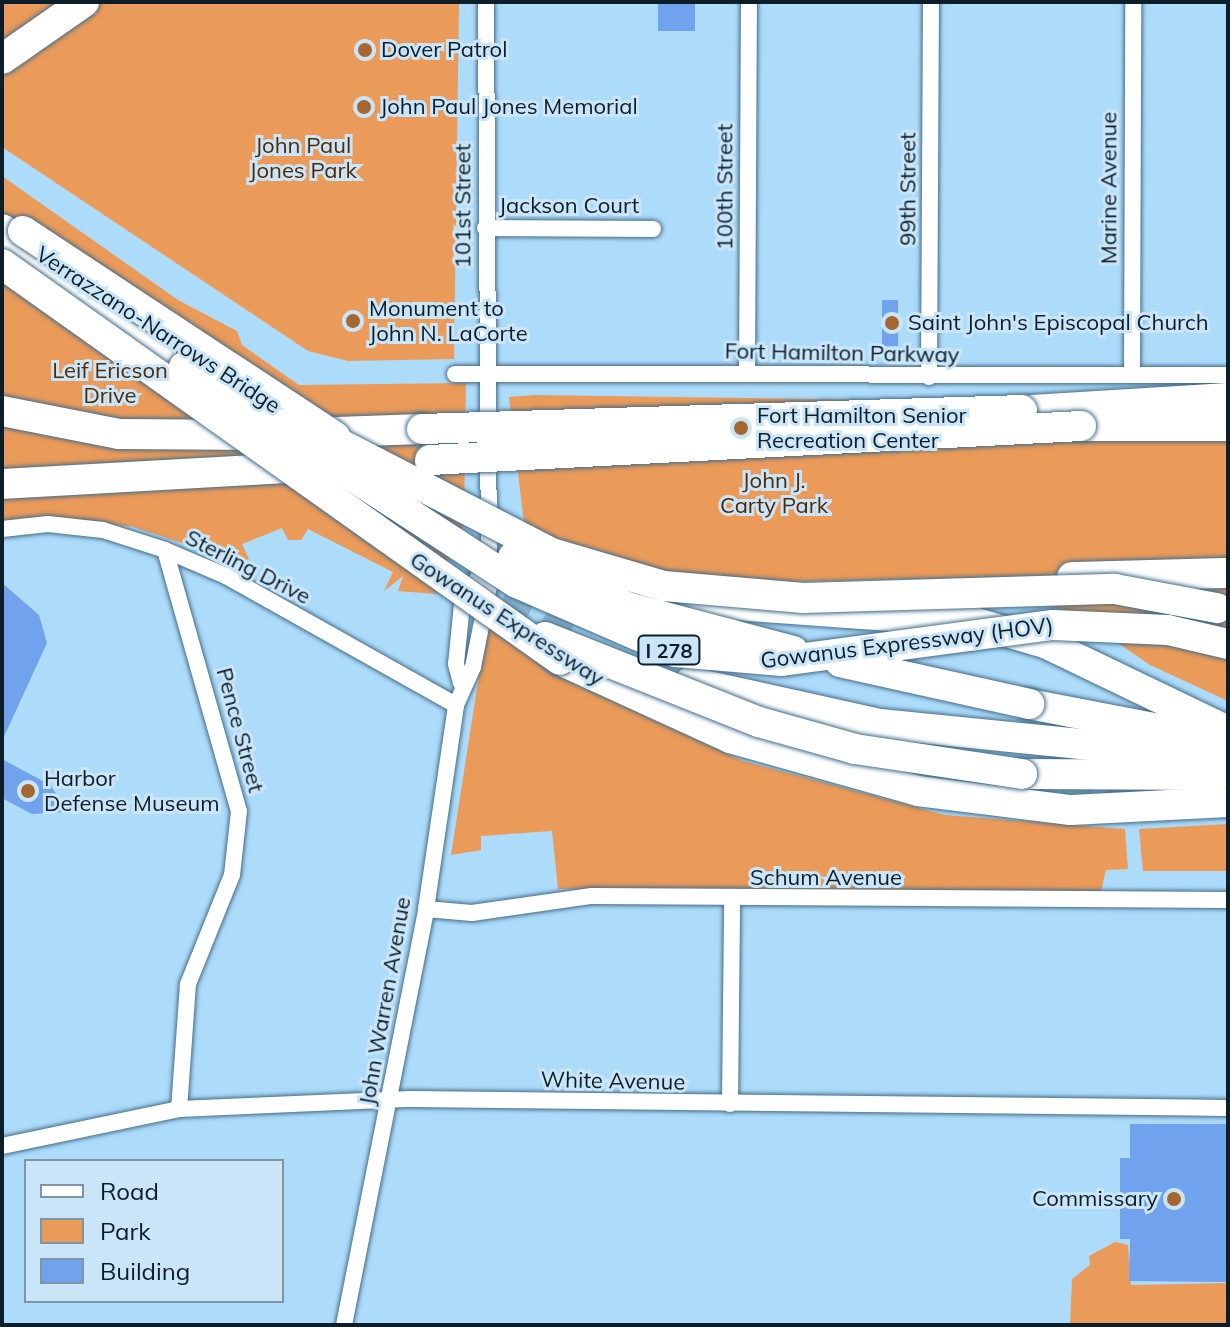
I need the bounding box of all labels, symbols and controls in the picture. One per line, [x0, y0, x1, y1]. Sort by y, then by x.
place label: Dover Patrol [381, 37, 507, 63]
marker: Dover Patrol [356, 41, 374, 59]
place label: John Paul Jones Memorial [380, 94, 638, 120]
marker: John Paul Jones Memorial [355, 98, 373, 116]
street label: Marine Avenue [1096, 112, 1122, 264]
street label: 100th Street [712, 124, 738, 250]
park label: John Paul Jones Park [249, 132, 357, 184]
street label: 99th Street [895, 132, 921, 246]
street label: 101st Street [450, 144, 476, 268]
street label: Jackson Court [499, 193, 639, 219]
street label: Verrazzano-Narrows Bridge [31, 241, 285, 419]
place label: Monument to John N. LaCorte [369, 295, 528, 346]
place label: Saint John's Episcopal Church [908, 310, 1209, 336]
marker: Monument to John N. LaCorte [344, 312, 362, 330]
marker: Saint John's Episcopal Church [883, 314, 901, 332]
street label: Fort Hamilton Parkway [724, 338, 960, 368]
park label: Leif Ericson Drive [52, 357, 168, 408]
place label: Fort Hamilton Senior Recreation Center [757, 402, 966, 454]
marker: Fort Hamilton Senior Recreation Center [732, 419, 750, 437]
park label: John J. Carty Park [720, 467, 828, 518]
street label: Sterling Drive [181, 524, 315, 610]
street label: Gowanus Expressway [405, 546, 609, 692]
street label: Gowanus Expressway (HOV) [759, 612, 1055, 674]
road number: I 278 [637, 634, 701, 666]
street label: Pence Street [211, 665, 269, 795]
place label: Harbor Defense Museum [44, 765, 219, 816]
marker: Harbor Defense Museum [19, 782, 37, 800]
street label: Schum Avenue [750, 865, 902, 891]
street label: John Warren Avenue [354, 895, 416, 1107]
street label: White Avenue [541, 1067, 685, 1095]
legend [24, 1159, 284, 1303]
text: Road [100, 1176, 159, 1206]
place label: Commissary [1032, 1186, 1158, 1212]
marker: Commissary [1165, 1190, 1183, 1208]
text: Park [100, 1216, 151, 1246]
text: Building [100, 1256, 190, 1286]

